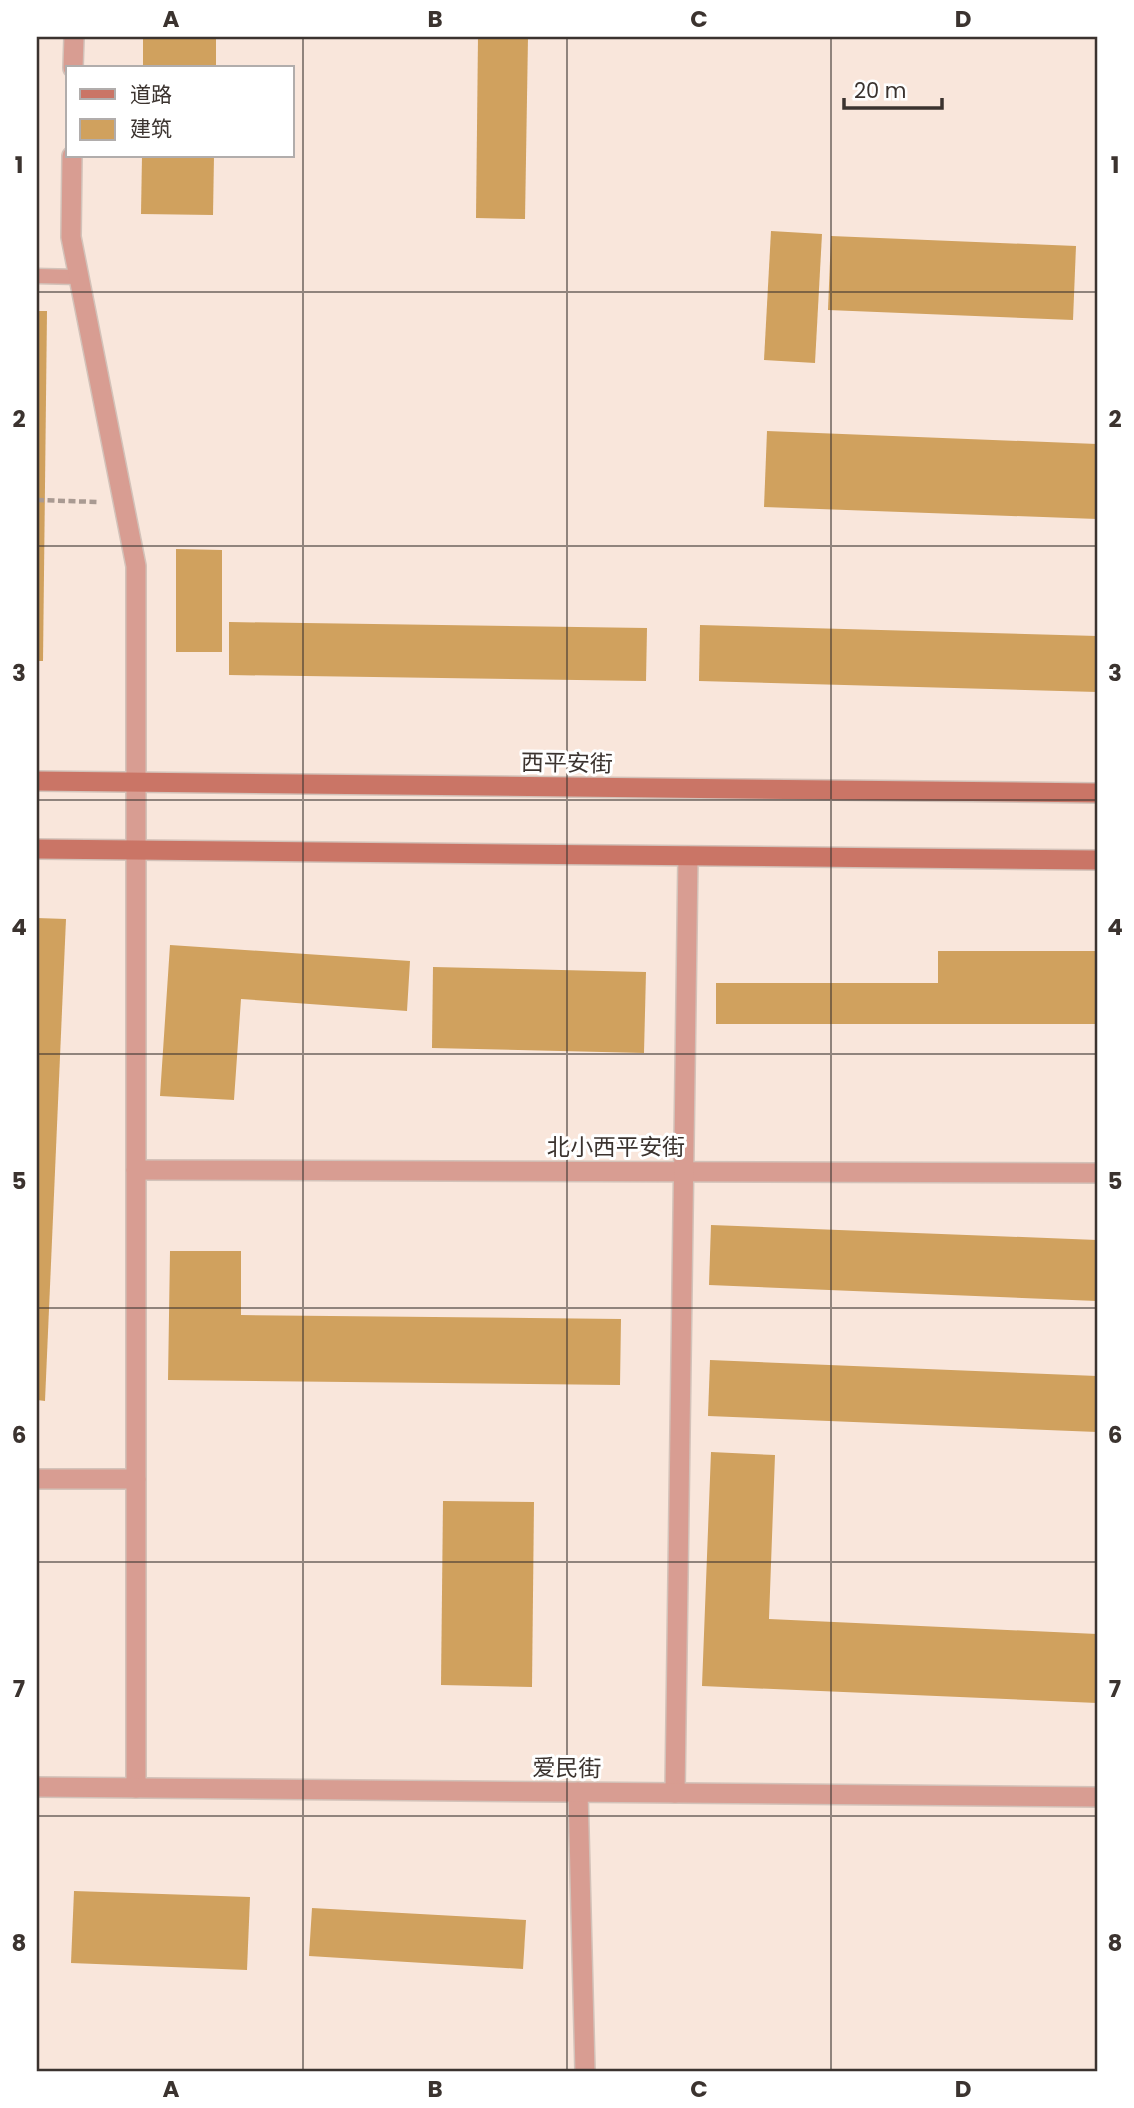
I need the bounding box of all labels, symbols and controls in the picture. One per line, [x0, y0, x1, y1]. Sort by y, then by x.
text: A [163, 3, 180, 35]
text: B [427, 3, 443, 35]
text: C [690, 3, 708, 35]
text: D [955, 3, 971, 35]
legend [66, 66, 294, 158]
scale bar [844, 66, 942, 110]
text: 20 m [854, 76, 907, 105]
text: 道路 [130, 80, 172, 109]
text: 建筑 [130, 114, 172, 143]
text: 1 [15, 149, 23, 181]
text: 1 [1111, 149, 1119, 181]
text: 2 [12, 403, 26, 435]
text: 2 [1108, 403, 1122, 435]
text: 3 [12, 657, 26, 689]
text: 3 [1108, 657, 1122, 689]
street label: 西平安街 [521, 746, 613, 780]
text: 4 [11, 911, 27, 943]
text: 4 [1107, 911, 1123, 943]
street label: 北小西平安街 [547, 1131, 685, 1163]
text: 5 [12, 1165, 26, 1197]
text: 5 [1108, 1165, 1122, 1197]
text: 6 [12, 1419, 26, 1451]
text: 6 [1108, 1419, 1122, 1451]
text: 7 [13, 1673, 25, 1705]
text: 7 [1109, 1673, 1121, 1705]
street label: 爱民街 [532, 1751, 602, 1785]
text: 8 [12, 1927, 26, 1959]
text: 8 [1108, 1927, 1122, 1959]
text: A [163, 2073, 180, 2105]
text: B [427, 2073, 443, 2105]
text: C [690, 2073, 708, 2105]
text: D [955, 2073, 971, 2105]

